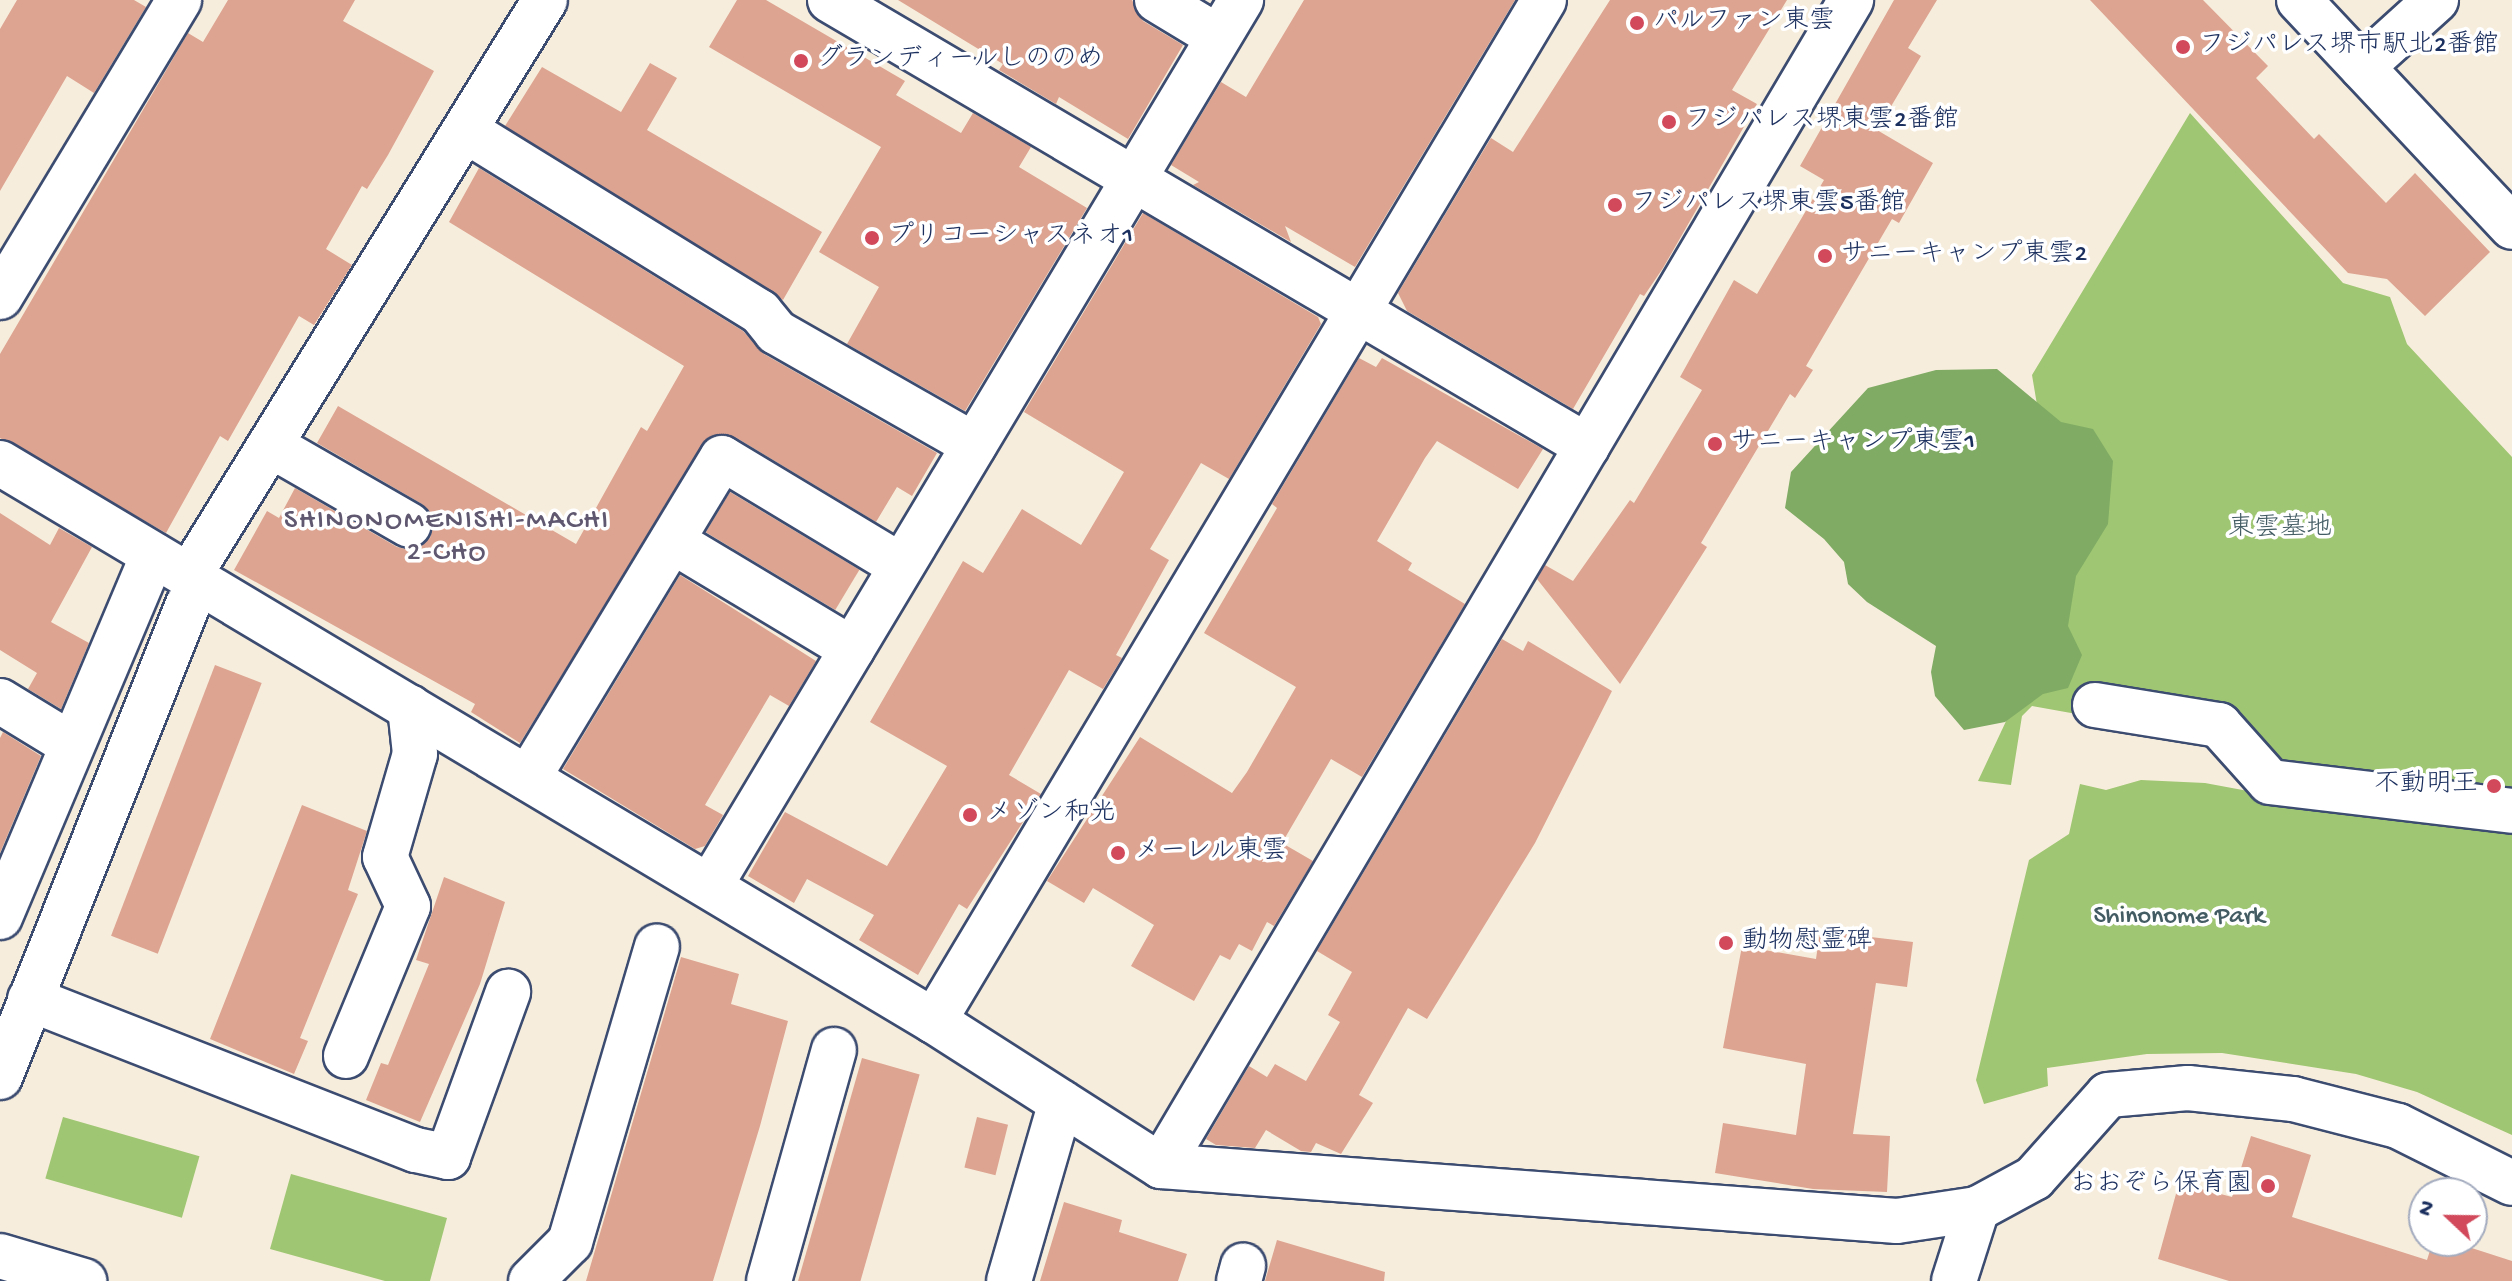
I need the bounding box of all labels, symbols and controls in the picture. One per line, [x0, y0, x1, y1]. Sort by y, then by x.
place label: パルファン東雲 [1653, 7, 1835, 39]
marker: パルファン東雲 [1628, 14, 1646, 32]
place label: フジパレス堺市駅北2番館 [2199, 31, 2498, 63]
marker: フジパレス堺市駅北2番館 [2174, 38, 2192, 56]
place label: グランディールしののめ [817, 45, 1103, 77]
marker: グランディールしののめ [792, 52, 810, 70]
place label: フジパレス堺東雲2番館 [1685, 106, 1958, 138]
marker: フジパレス堺東雲2番館 [1660, 113, 1678, 131]
place label: フジパレス堺東雲5番館 [1631, 189, 1905, 221]
marker: フジパレス堺東雲5番館 [1606, 196, 1624, 214]
place label: プリコーシャスネオ1 [888, 222, 1132, 254]
marker: プリコーシャスネオ1 [863, 229, 881, 247]
place label: サニーキャンプ東雲2 [1841, 240, 2087, 272]
marker: サニーキャンプ東雲2 [1816, 247, 1834, 265]
place label: サニーキャンプ東雲1 [1731, 428, 1975, 460]
marker: サニーキャンプ東雲1 [1706, 435, 1724, 453]
district label: SHINONOMENISHI-MACHI 2-CHO [284, 505, 610, 571]
park label: 東雲墓地 [2228, 514, 2332, 546]
place label: 不動明王 [2374, 770, 2478, 802]
marker: 不動明王 [2485, 777, 2503, 795]
place label: メゾン和光 [986, 799, 1116, 831]
marker: メゾン和光 [961, 806, 979, 824]
place label: メーレル東雲 [1134, 837, 1290, 869]
marker: メーレル東雲 [1109, 844, 1127, 862]
park label: Shinonome Park [2094, 902, 2264, 934]
place label: 動物慰霊碑 [1742, 927, 1872, 959]
marker: 動物慰霊碑 [1717, 934, 1735, 952]
place label: おおぞら保育園 [2070, 1170, 2252, 1202]
marker: おおぞら保育園 [2259, 1177, 2277, 1195]
north arrow [2408, 1177, 2488, 1257]
text: N [2413, 1197, 2442, 1220]

